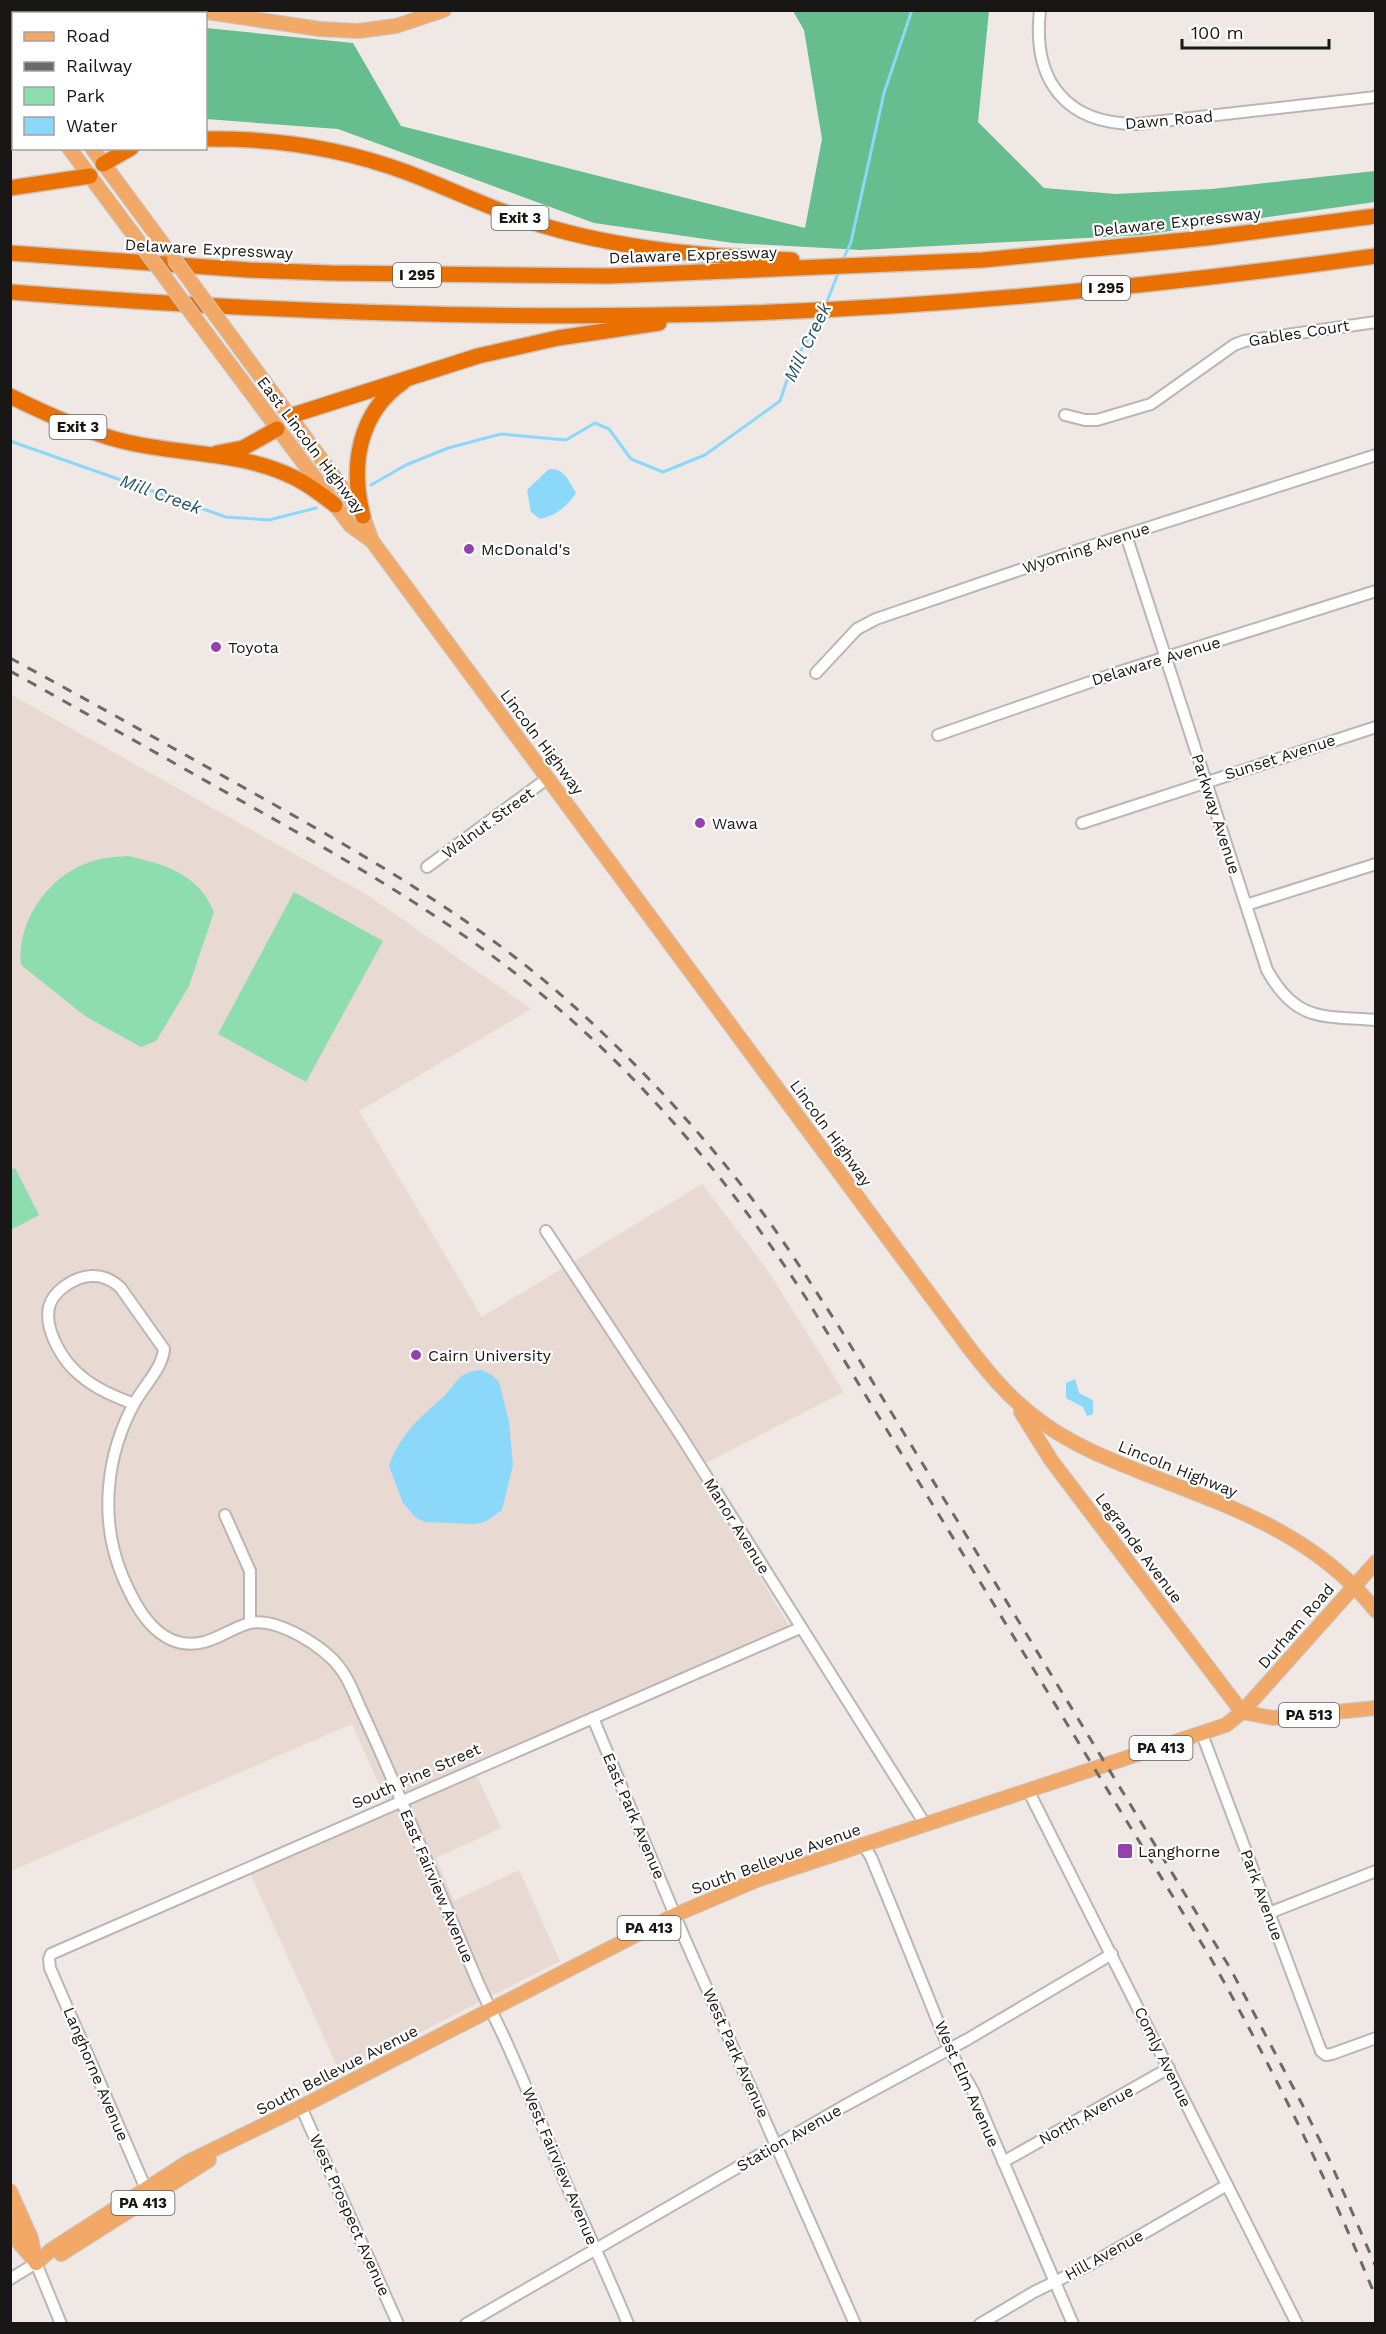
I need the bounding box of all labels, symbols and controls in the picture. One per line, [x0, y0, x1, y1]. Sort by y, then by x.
legend [12, 12, 207, 150]
scale bar [1182, 12, 1329, 50]
text: 100 m [1191, 22, 1244, 43]
text: Road [66, 25, 110, 46]
text: Railway [66, 55, 133, 76]
text: Park [66, 85, 105, 106]
street label: Dawn Road [1124, 107, 1214, 133]
text: Water [66, 115, 118, 136]
street label: Delaware Expressway [1092, 204, 1263, 240]
road number: Exit 3 [492, 206, 548, 230]
street label: Delaware Expressway [124, 235, 294, 263]
street label: Delaware Expressway [608, 243, 778, 267]
road number: I 295 [393, 263, 441, 287]
road number: I 295 [1082, 276, 1130, 300]
water label: Mill Creek [779, 298, 836, 385]
street label: Gables Court [1247, 316, 1351, 350]
street label: East Lincoln Highway [253, 373, 369, 518]
road number: Exit 3 [50, 415, 106, 439]
water label: Mill Creek [117, 470, 206, 519]
street label: Wyoming Avenue [1020, 518, 1152, 578]
place label: McDonald's [481, 540, 571, 559]
marker: McDonald's [462, 542, 476, 556]
street label: Delaware Avenue [1089, 632, 1223, 690]
place label: Toyota [228, 638, 279, 657]
marker: Toyota [209, 640, 223, 654]
street label: Lincoln Highway [496, 686, 588, 799]
street label: Sunset Avenue [1222, 730, 1338, 784]
street label: Parkway Avenue [1188, 751, 1244, 877]
street label: Walnut Street [438, 783, 538, 863]
place label: Wawa [712, 814, 758, 833]
marker: Wawa [693, 816, 707, 830]
street label: Lincoln Highway [786, 1076, 876, 1191]
place label: Cairn University [428, 1346, 552, 1365]
marker: Cairn University [409, 1348, 423, 1362]
street label: Lincoln Highway [1116, 1436, 1241, 1502]
street label: Manor Avenue [700, 1474, 774, 1578]
street label: Legrande Avenue [1091, 1489, 1187, 1607]
street label: Durham Road [1254, 1580, 1338, 1672]
road number: PA 513 [1279, 1703, 1339, 1727]
road number: PA 413 [1130, 1736, 1192, 1760]
street label: South Pine Street [349, 1739, 483, 1813]
street label: East Park Avenue [599, 1750, 669, 1882]
street label: East Fairview Avenue [396, 1806, 478, 1966]
street label: South Bellevue Avenue [689, 1819, 863, 1899]
marker: Langhorne [1116, 1842, 1134, 1860]
place label: Langhorne [1138, 1842, 1220, 1861]
street label: Park Avenue [1237, 1847, 1287, 1943]
road number: PA 413 [618, 1916, 680, 1940]
street label: West Park Avenue [699, 1985, 773, 2121]
street label: Langhorne Avenue [59, 2004, 133, 2144]
street label: Comly Avenue [1130, 2004, 1196, 2110]
street label: West Elm Avenue [931, 2018, 1003, 2150]
street label: South Bellevue Avenue [253, 2021, 421, 2119]
street label: North Avenue [1035, 2081, 1137, 2149]
street label: West Fairview Avenue [518, 2084, 602, 2248]
street label: Station Avenue [733, 2100, 845, 2176]
street label: West Prospect Avenue [306, 2131, 394, 2299]
road number: PA 413 [112, 2191, 174, 2215]
street label: Hill Avenue [1062, 2226, 1146, 2284]

